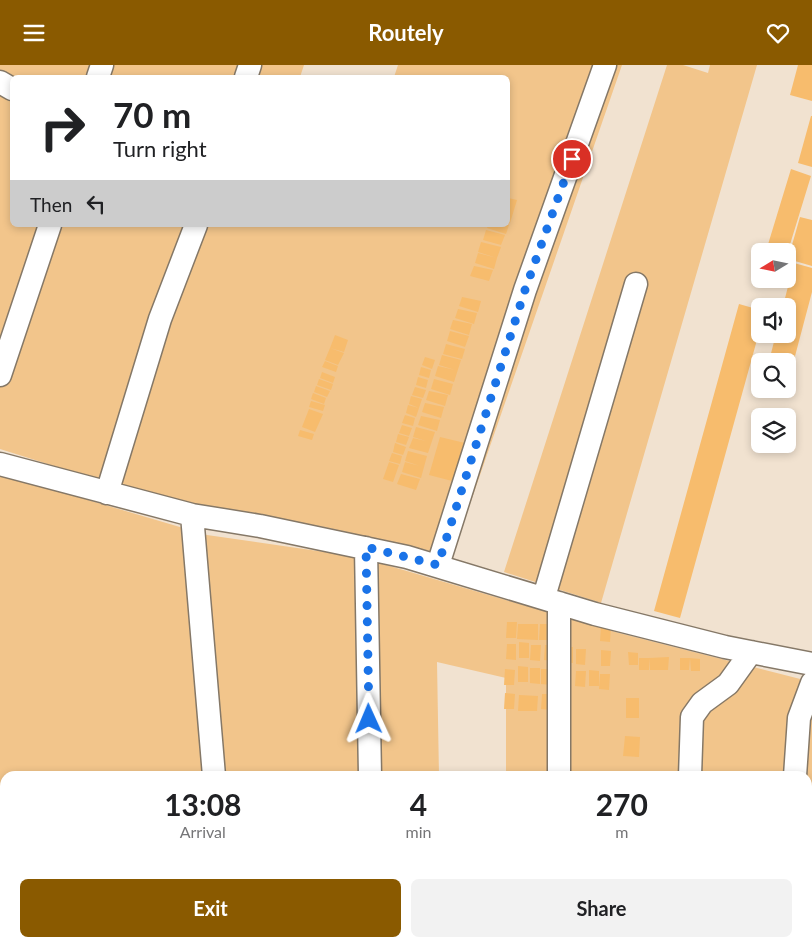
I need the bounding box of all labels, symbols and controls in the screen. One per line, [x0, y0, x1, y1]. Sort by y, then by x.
icon: menu [20, 19, 48, 47]
text: Routely [368, 19, 444, 46]
icon: heart [764, 19, 792, 47]
text: 70 m [113, 93, 191, 135]
icon: right [30, 95, 95, 160]
text: Turn right [113, 135, 207, 162]
pin [551, 138, 593, 180]
icon: arrive [558, 145, 586, 173]
icon: left [82, 190, 110, 218]
text: Then [30, 193, 72, 216]
north arrow [751, 243, 796, 287]
map controls [751, 243, 796, 453]
button: sound [751, 298, 796, 343]
button: search [751, 353, 796, 398]
button: layers [751, 408, 796, 453]
position arrow [342, 692, 394, 744]
text: 13:08 [164, 786, 241, 822]
text: 4 [410, 786, 427, 822]
text: 270 [596, 786, 648, 822]
text: Arrival [180, 822, 226, 841]
text: min [406, 822, 432, 841]
text: m [615, 822, 628, 841]
button: Exit [20, 879, 401, 937]
button: Share [411, 879, 792, 937]

